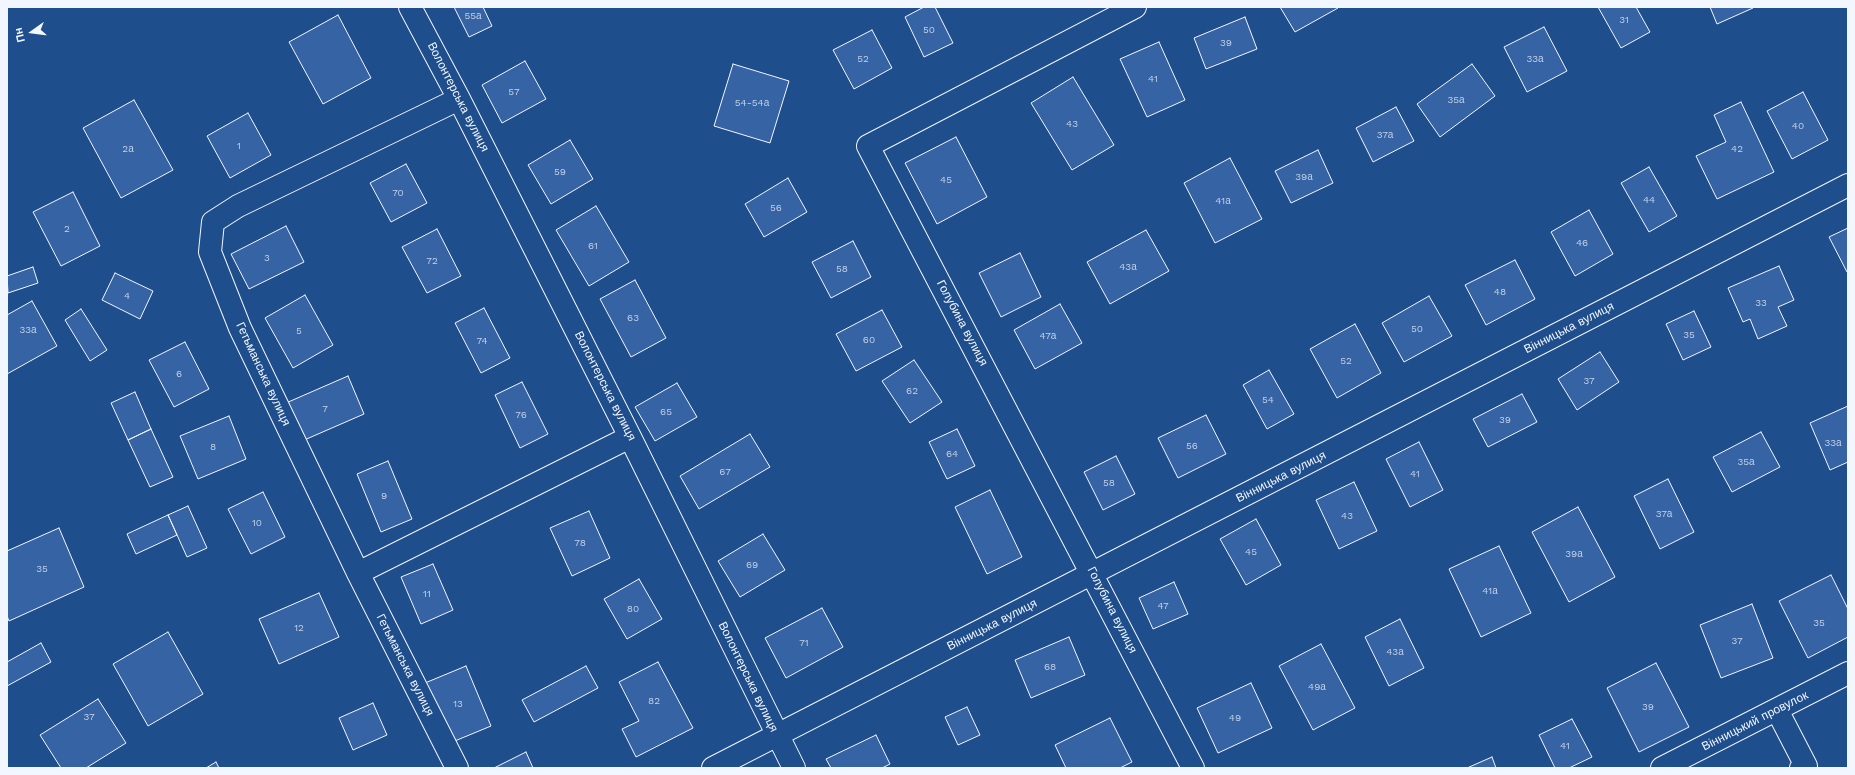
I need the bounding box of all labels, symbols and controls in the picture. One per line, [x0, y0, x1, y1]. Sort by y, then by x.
house number: 55а [464, 10, 482, 22]
north arrow [12, 12, 52, 52]
house number: 31 [1619, 14, 1629, 26]
house number: 50 [923, 24, 935, 36]
text: Пн [12, 26, 28, 44]
house number: 39 [1220, 37, 1232, 49]
street label: Волонтерська вулиця [424, 40, 492, 154]
house number: 52 [857, 53, 869, 65]
house number: 33а [1526, 53, 1544, 65]
house number: 41 [1148, 73, 1158, 85]
house number: 57 [508, 86, 520, 98]
house number: 35а [1447, 94, 1465, 106]
house number: 54-54а [735, 97, 769, 109]
house number: 43 [1066, 118, 1078, 130]
house number: 40 [1792, 120, 1804, 132]
house number: 37а [1377, 129, 1393, 141]
house number: 1 [237, 140, 241, 152]
house number: 2а [122, 143, 134, 155]
house number: 42 [1731, 143, 1743, 155]
house number: 59 [554, 166, 566, 178]
house number: 39а [1295, 171, 1313, 183]
house number: 45 [940, 174, 952, 186]
house number: 70 [392, 187, 404, 199]
house number: 44 [1643, 194, 1655, 206]
house number: 41а [1215, 195, 1231, 207]
house number: 56 [770, 202, 782, 214]
house number: 2 [64, 223, 70, 235]
house number: 46 [1576, 237, 1588, 249]
house number: 61 [588, 240, 598, 252]
house number: 3 [264, 252, 270, 264]
house number: 72 [426, 255, 438, 267]
house number: 43а [1119, 261, 1137, 273]
house number: 58 [836, 263, 848, 275]
street label: Голубина вулиця [933, 278, 991, 368]
house number: 48 [1494, 286, 1506, 298]
house number: 4 [124, 290, 130, 302]
house number: 33 [1755, 297, 1767, 309]
street label: Вінницька вулиця [1522, 299, 1616, 357]
house number: 63 [627, 312, 639, 324]
street label: Гетьманська вулиця [233, 320, 293, 428]
house number: 50 [1411, 323, 1423, 335]
house number: 33а [19, 324, 37, 336]
house number: 5 [296, 325, 302, 337]
street label: Волонтерська вулиця [571, 329, 639, 443]
house number: 35 [1683, 329, 1695, 341]
house number: 47а [1040, 330, 1056, 342]
house number: 60 [863, 334, 875, 346]
house number: 74 [476, 335, 488, 347]
house number: 52 [1340, 355, 1352, 367]
house number: 6 [176, 368, 182, 380]
house number: 37 [1583, 375, 1595, 387]
house number: 62 [906, 385, 918, 397]
house number: 54 [1262, 394, 1274, 406]
house number: 7 [322, 403, 328, 415]
house number: 65 [660, 406, 672, 418]
house number: 76 [515, 409, 527, 421]
house number: 39 [1499, 414, 1511, 426]
house number: 33а [1824, 437, 1842, 449]
house number: 56 [1186, 440, 1198, 452]
house number: 8 [210, 441, 216, 453]
house number: 64 [946, 448, 958, 460]
street label: Вінницька вулиця [1234, 448, 1328, 506]
house number: 35а [1737, 456, 1755, 468]
house number: 67 [719, 466, 731, 478]
house number: 41 [1410, 468, 1420, 480]
house number: 58 [1103, 477, 1115, 489]
house number: 9 [381, 490, 387, 502]
house number: 37а [1656, 508, 1672, 520]
house number: 43 [1341, 510, 1353, 522]
house number: 10 [252, 517, 262, 529]
house number: 78 [574, 537, 586, 549]
house number: 45 [1245, 546, 1257, 558]
house number: 39а [1565, 548, 1583, 560]
house number: 69 [746, 559, 758, 571]
house number: 35 [36, 563, 48, 575]
street label: Голубина вулиця [1084, 564, 1140, 656]
house number: 41а [1482, 585, 1498, 597]
house number: 11 [423, 588, 431, 600]
street label: Вінницька вулиця [945, 596, 1039, 654]
house number: 47 [1157, 600, 1169, 612]
house number: 80 [627, 603, 639, 615]
street label: Гетьманська вулиця [373, 612, 437, 718]
house number: 35 [1813, 617, 1825, 629]
street label: Волонтерська вулиця [715, 619, 781, 735]
house number: 12 [294, 622, 304, 634]
house number: 37 [1731, 635, 1743, 647]
house number: 71 [799, 637, 809, 649]
house number: 43а [1386, 646, 1404, 658]
house number: 68 [1044, 661, 1056, 673]
house number: 49а [1308, 681, 1326, 693]
street label: Вінницький провулок [1699, 688, 1811, 754]
house number: 82 [648, 695, 660, 707]
house number: 13 [453, 698, 463, 710]
house number: 39 [1642, 701, 1654, 713]
house number: 37 [83, 711, 95, 723]
house number: 49 [1229, 712, 1241, 724]
house number: 41 [1560, 740, 1570, 752]

